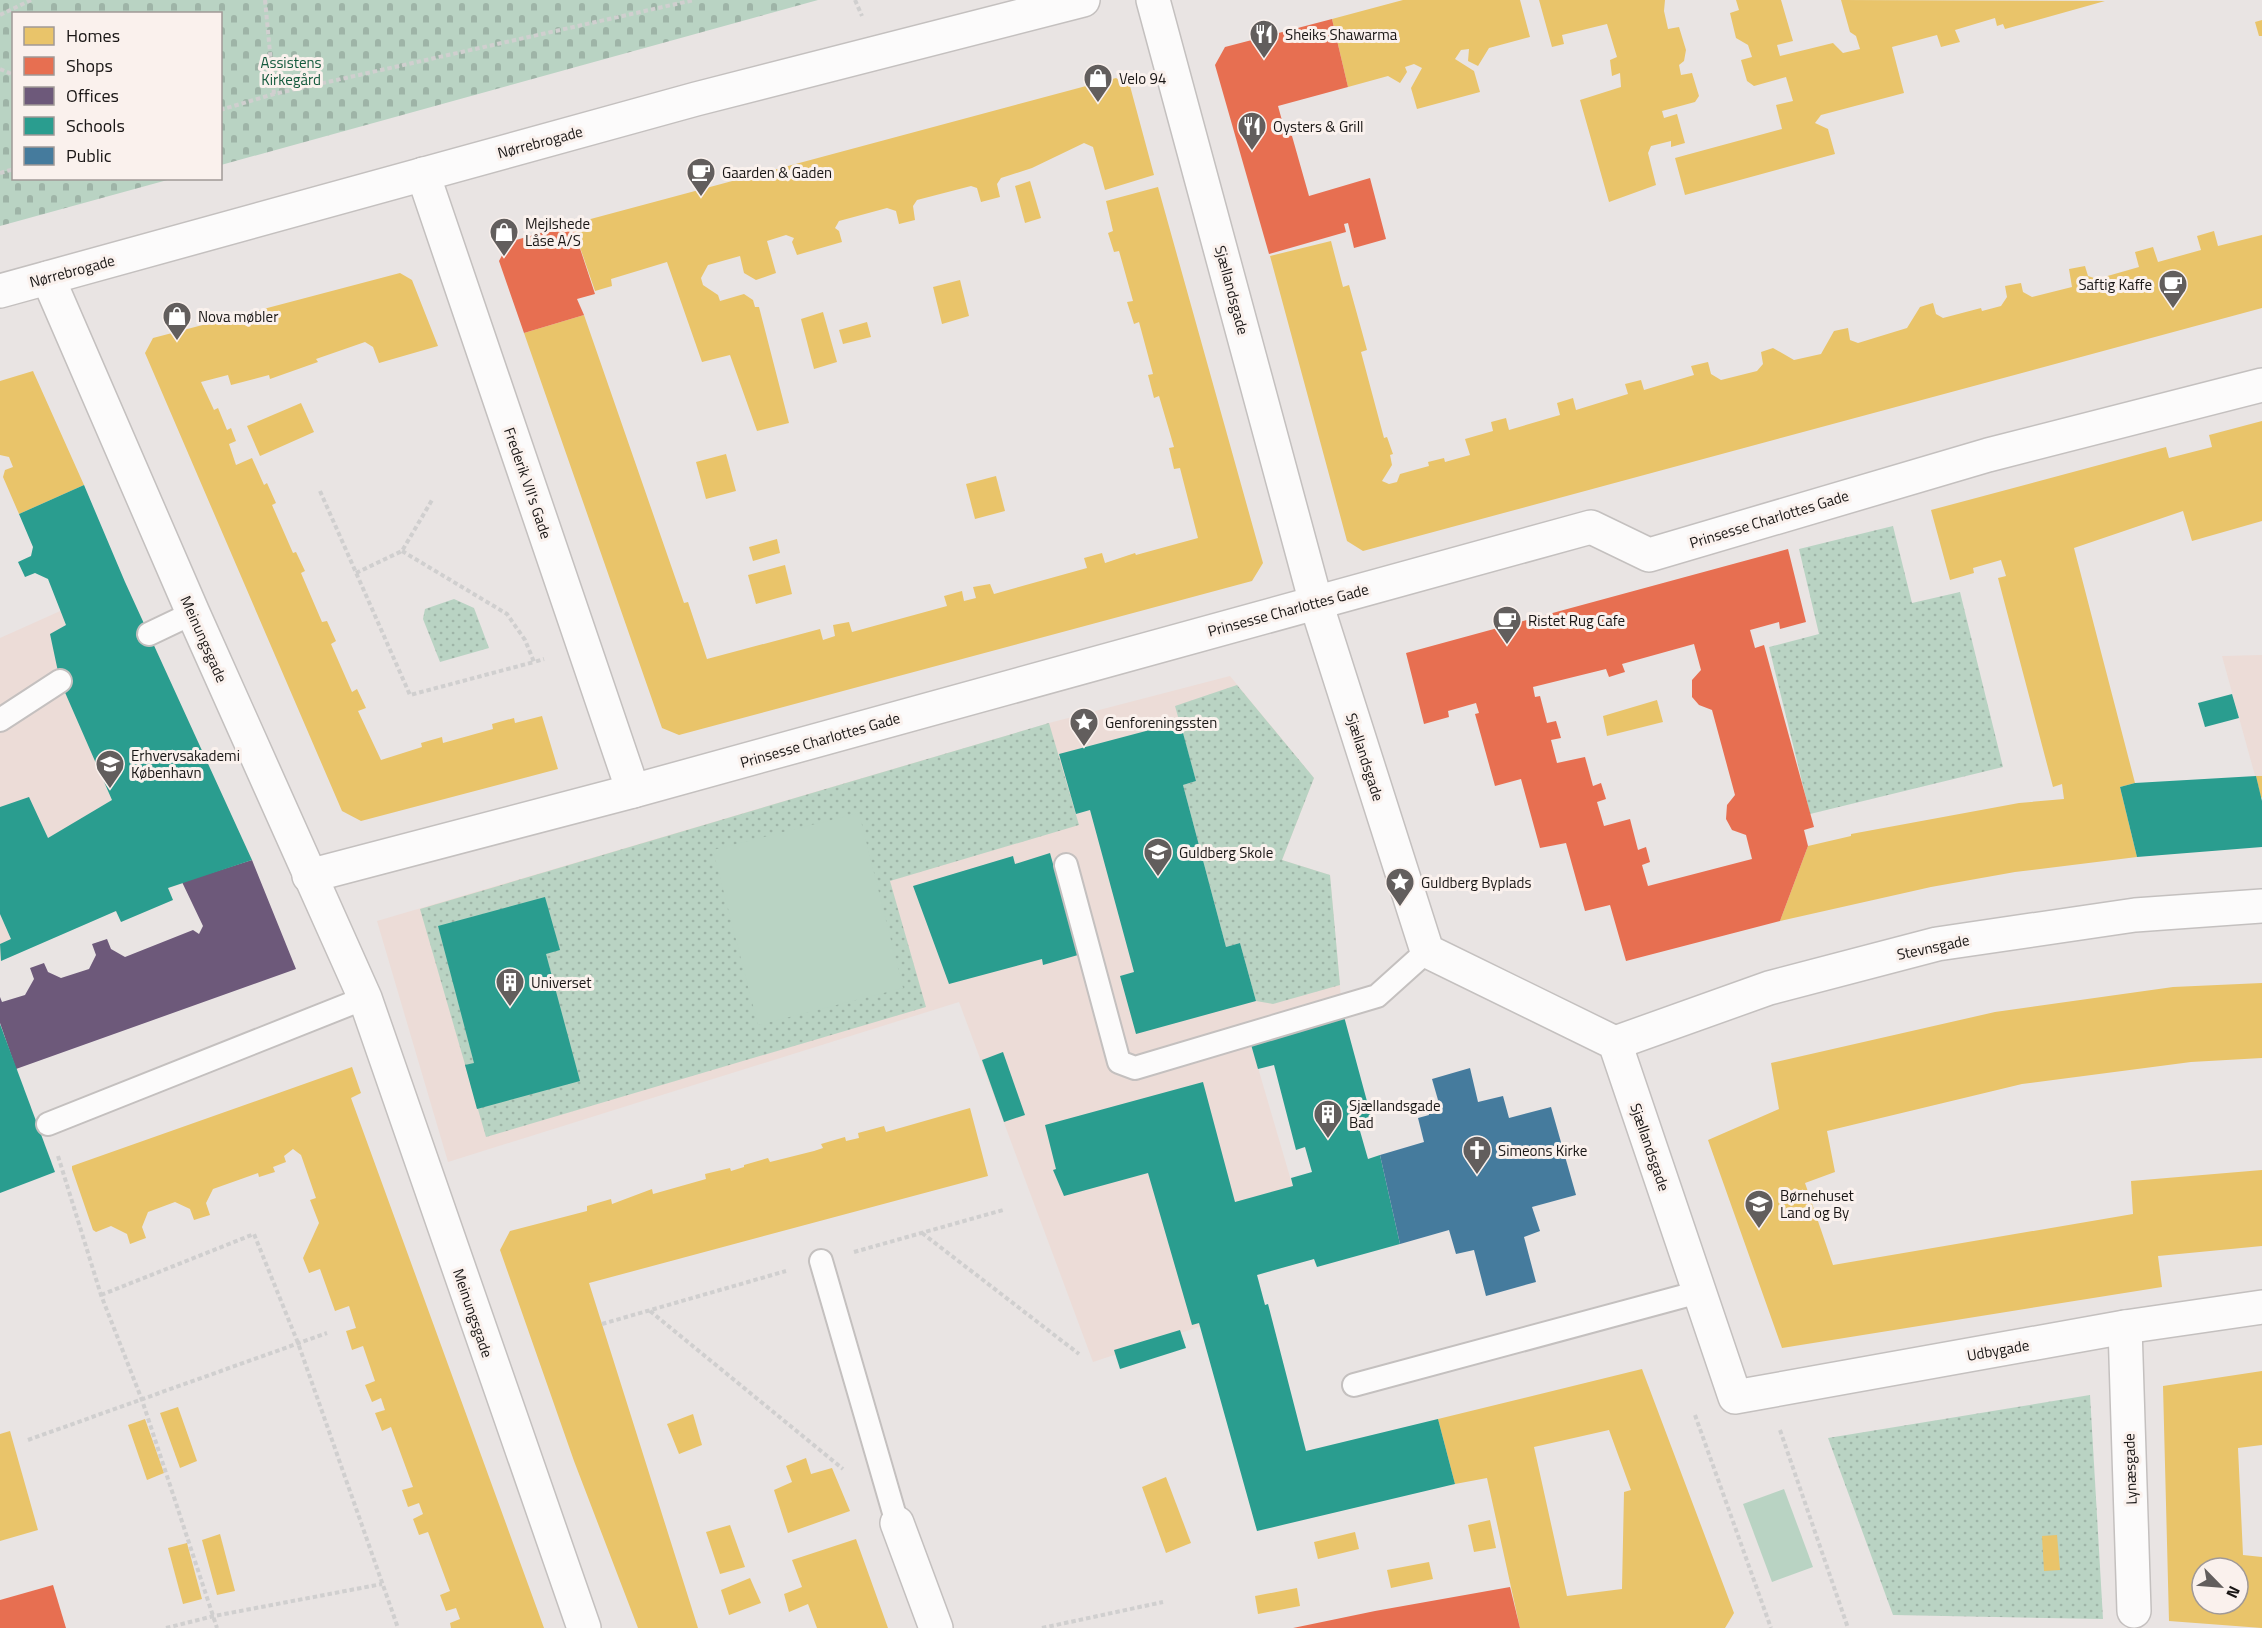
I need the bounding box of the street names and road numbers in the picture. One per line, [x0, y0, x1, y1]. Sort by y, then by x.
street label: Nørrebrogade [495, 120, 585, 164]
street label: Sjællandsgade [1209, 243, 1255, 337]
street label: Nørrebrogade [27, 249, 117, 293]
street label: Frederik VII's Gade [498, 424, 558, 542]
street label: Prinsesse Charlottes Gade [1686, 484, 1852, 554]
street label: Prinsesse Charlottes Gade [1205, 577, 1371, 643]
street label: Meinungsgade [175, 592, 233, 686]
street label: Prinsesse Charlottes Gade [737, 706, 903, 774]
street label: Sjællandsgade [1340, 710, 1390, 804]
street label: Stevnsgade [1895, 928, 1971, 966]
street label: Sjællandsgade [1624, 1100, 1676, 1194]
street label: Meinungsgade [447, 1265, 499, 1361]
street label: Udbygade [1965, 1333, 2031, 1367]
street label: Lynæsgade [2117, 1433, 2143, 1505]

